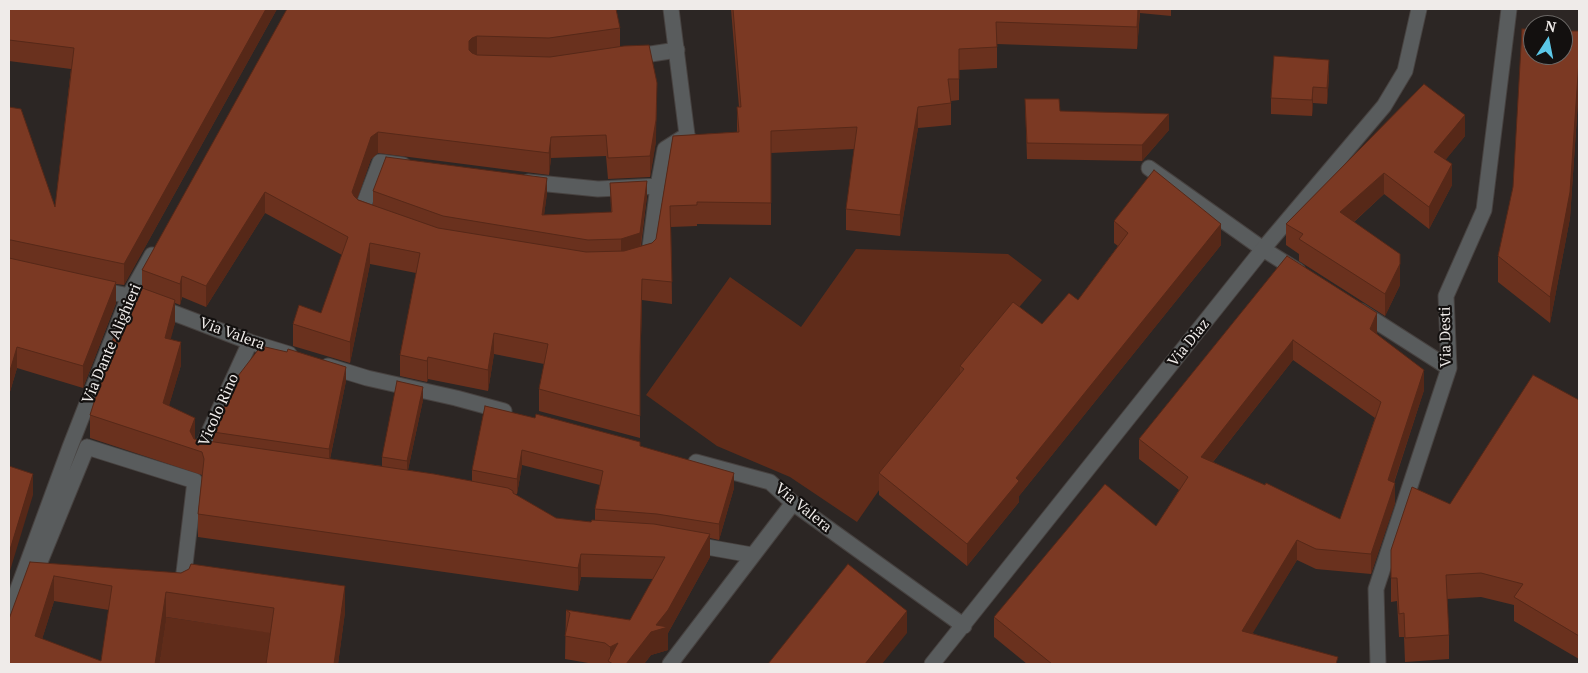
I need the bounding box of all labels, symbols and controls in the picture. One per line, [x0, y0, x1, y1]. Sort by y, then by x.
north arrow [1523, 15, 1573, 65]
text: N [1544, 15, 1558, 36]
street label: Via Dante Alighieri [79, 281, 145, 407]
street label: Via Desti [1436, 306, 1456, 368]
street label: Via Valera [197, 314, 267, 354]
street label: Via Diaz [1164, 316, 1214, 370]
street label: Vicolo Rino [195, 371, 243, 449]
street label: Via Valera [771, 480, 835, 536]

